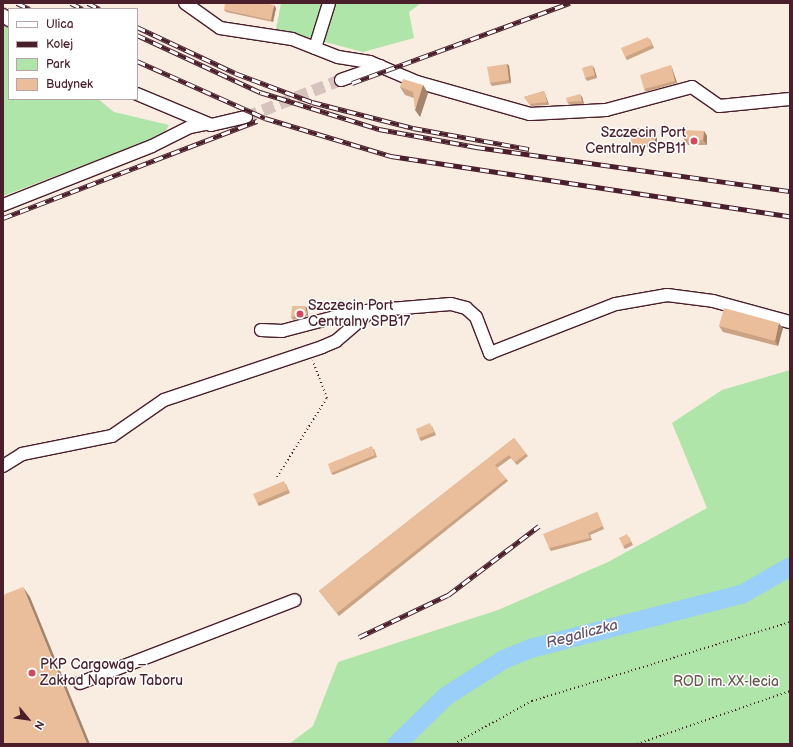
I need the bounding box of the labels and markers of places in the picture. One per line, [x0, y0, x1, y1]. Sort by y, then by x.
place label: Szczecin Port Centralny SPB11 [584, 125, 686, 158]
marker: Szczecin Port Centralny SPB11 [689, 136, 699, 146]
place label: Szczecin Port Centralny SPB17 [308, 298, 411, 330]
marker: Szczecin Port Centralny SPB17 [295, 309, 305, 319]
place label: PKP Cargowag – Zakład Napraw Taboru [40, 657, 183, 690]
marker: PKP Cargowag – Zakład Napraw Taboru [27, 668, 37, 678]

